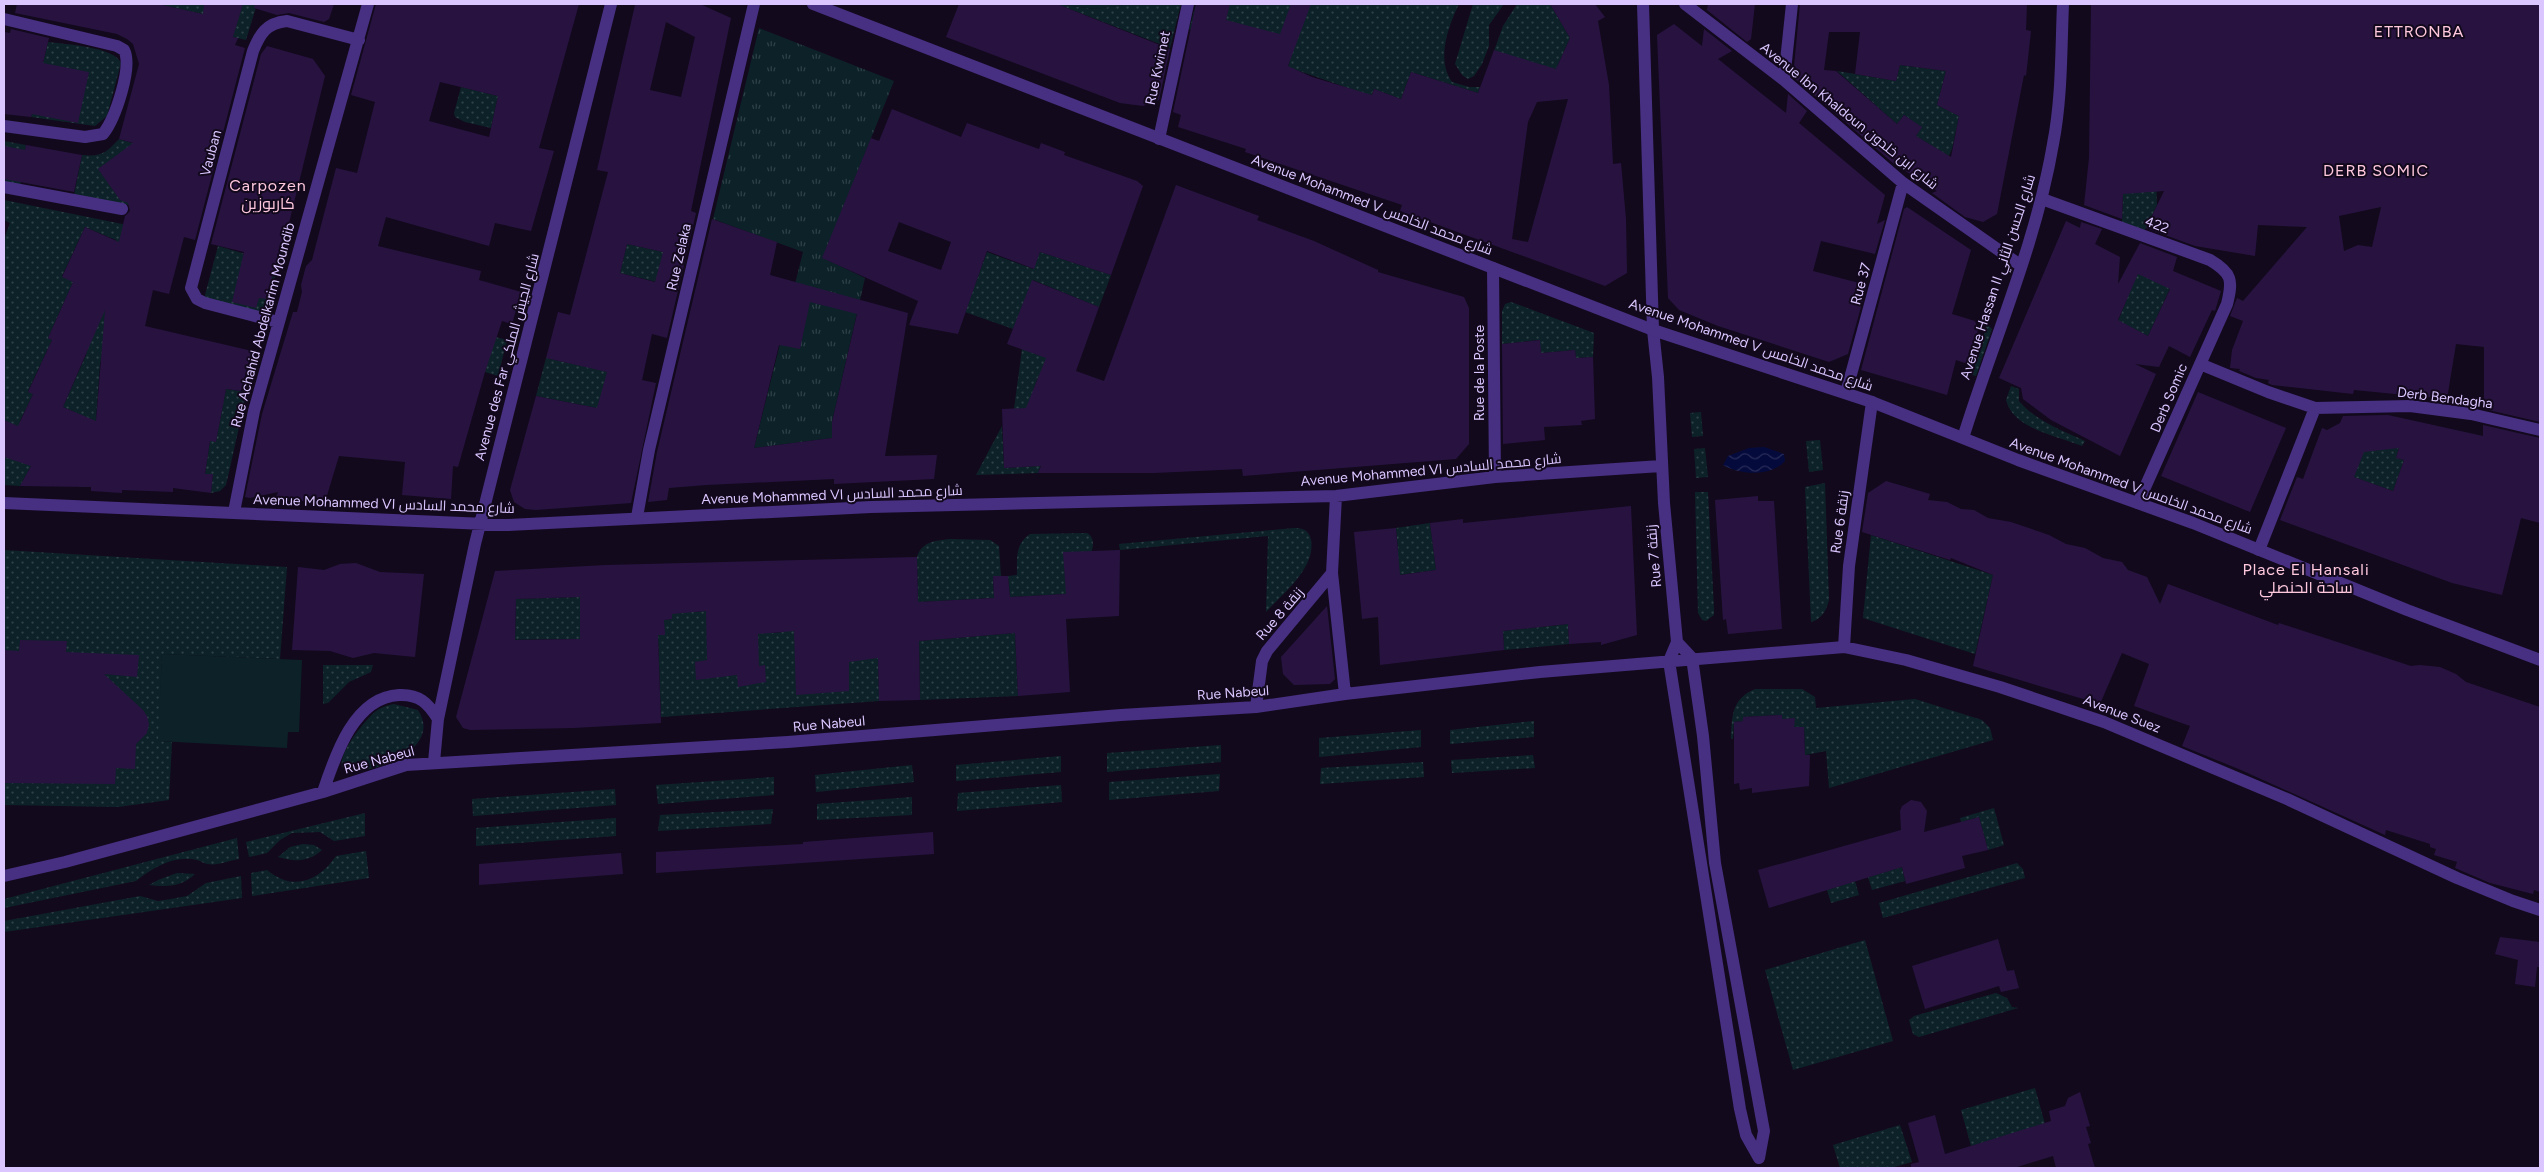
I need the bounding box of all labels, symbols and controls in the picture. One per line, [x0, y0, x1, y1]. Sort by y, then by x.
district label: ETTRONBA [2374, 22, 2464, 41]
street label: Rue Kwimet [1142, 29, 1174, 107]
street label: Avenue Ibn Khaldoun شارع ابن خلدون [1757, 39, 1941, 193]
street label: Vauban [197, 128, 225, 178]
street label: Avenue Mohammed V شارع محمد الخامس [1249, 151, 1495, 259]
district label: DERB SOMIC [2323, 161, 2429, 180]
street label: Avenue Hassan II شارع الحسن الثاني [1957, 172, 2042, 383]
district label: Carpozen كاربوزين [229, 176, 307, 214]
street label: 422 [2143, 213, 2171, 237]
street label: Rue Achahid Abdelkarim Moundib [227, 221, 299, 429]
street label: Rue Zelaka [663, 222, 695, 292]
street label: Avenue des Far شارع الجيش الملكي [471, 251, 546, 463]
street label: Rue 37 [1847, 261, 1875, 307]
street label: Avenue Mohammed V شارع محمد الخامس [1627, 295, 1875, 395]
street label: Rue de la Poste [1471, 325, 1488, 421]
street label: Derb Somic [2147, 361, 2191, 435]
street label: Derb Bendagha [2396, 384, 2494, 412]
street label: Avenue Mohammed V شارع محمد الخامس [2007, 434, 2255, 538]
street label: Avenue Mohammed VI شارع محمد السادس [1300, 450, 1562, 490]
street label: Avenue Mohammed VI شارع محمد السادس [701, 482, 963, 508]
street label: Rue 6 زنقة [1827, 489, 1853, 555]
street label: Avenue Mohammed VI شارع محمد السادس [253, 491, 515, 517]
street label: Rue 7 زنقة [1643, 524, 1665, 588]
district label: Place El Hansali ساحة الحنصلي [2242, 560, 2370, 601]
street label: Rue 8 زنقة [1253, 584, 1307, 644]
street label: Rue Nabeul [1196, 682, 1270, 704]
street label: Avenue Suez [2081, 691, 2163, 737]
street label: Rue Nabeul [792, 712, 866, 736]
street label: Rue Nabeul [342, 742, 416, 778]

